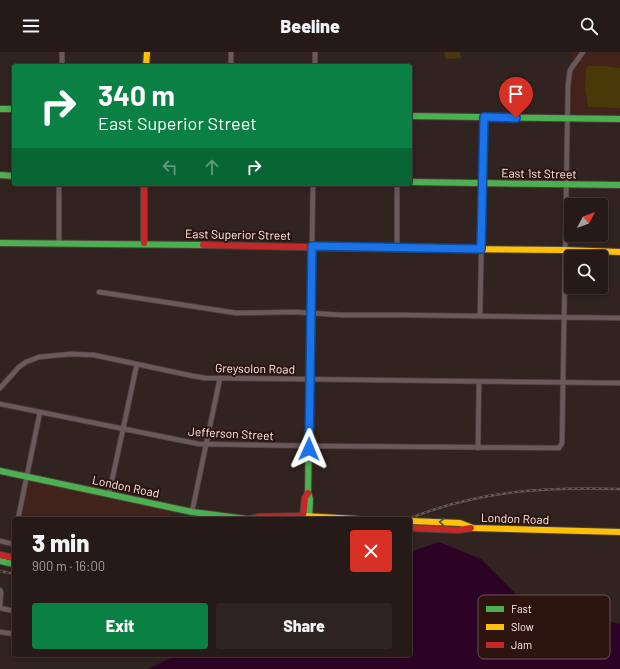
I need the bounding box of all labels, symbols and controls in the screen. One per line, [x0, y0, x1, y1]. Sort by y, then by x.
icon: menu [20, 15, 42, 37]
text: Beeline [280, 15, 340, 37]
icon: search [578, 15, 600, 37]
pin [499, 77, 533, 118]
text: 340 m [98, 78, 175, 112]
icon: right [32, 80, 84, 132]
icon: arrive [505, 83, 527, 105]
text: East Superior Street [98, 112, 257, 134]
icon: left [159, 156, 181, 178]
icon: ahead [201, 156, 223, 178]
icon: right [243, 156, 265, 178]
street label: East 1st Street [501, 165, 577, 181]
north arrow [564, 198, 608, 242]
map controls [564, 198, 608, 294]
street label: East Superior Street [185, 226, 291, 242]
button: search [564, 250, 608, 294]
street label: Greysolon Road [215, 360, 295, 376]
street label: Jefferson Street [188, 424, 274, 442]
position arrow [288, 428, 330, 470]
street label: London Road [91, 472, 161, 500]
street label: London Road [481, 510, 549, 526]
one-way arrow [439, 518, 445, 527]
text: 3 min [32, 528, 89, 557]
button: close [350, 530, 392, 572]
text: 900 m · 16:00 [32, 558, 105, 574]
legend [478, 595, 610, 659]
text: Fast [511, 602, 532, 615]
button: Exit [32, 603, 208, 649]
button: Share [216, 603, 392, 649]
text: Slow [511, 620, 534, 633]
text: Jam [511, 638, 532, 651]

